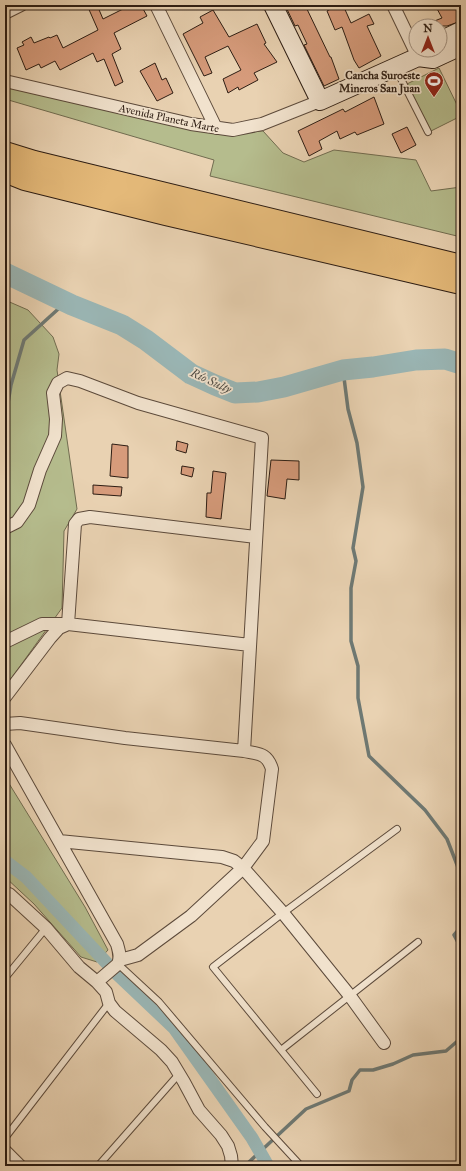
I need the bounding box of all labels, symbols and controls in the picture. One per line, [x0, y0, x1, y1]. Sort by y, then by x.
north arrow [408, 18, 448, 58]
text: N [423, 22, 433, 35]
place label: Cancha Suroeste Mineros San Juan [339, 69, 420, 96]
sports icon: Cancha Suroeste Mineros San Juan [423, 70, 445, 98]
street label: Avenida Planeta Marte [117, 101, 221, 136]
water label: Río Sulty [188, 365, 234, 397]

